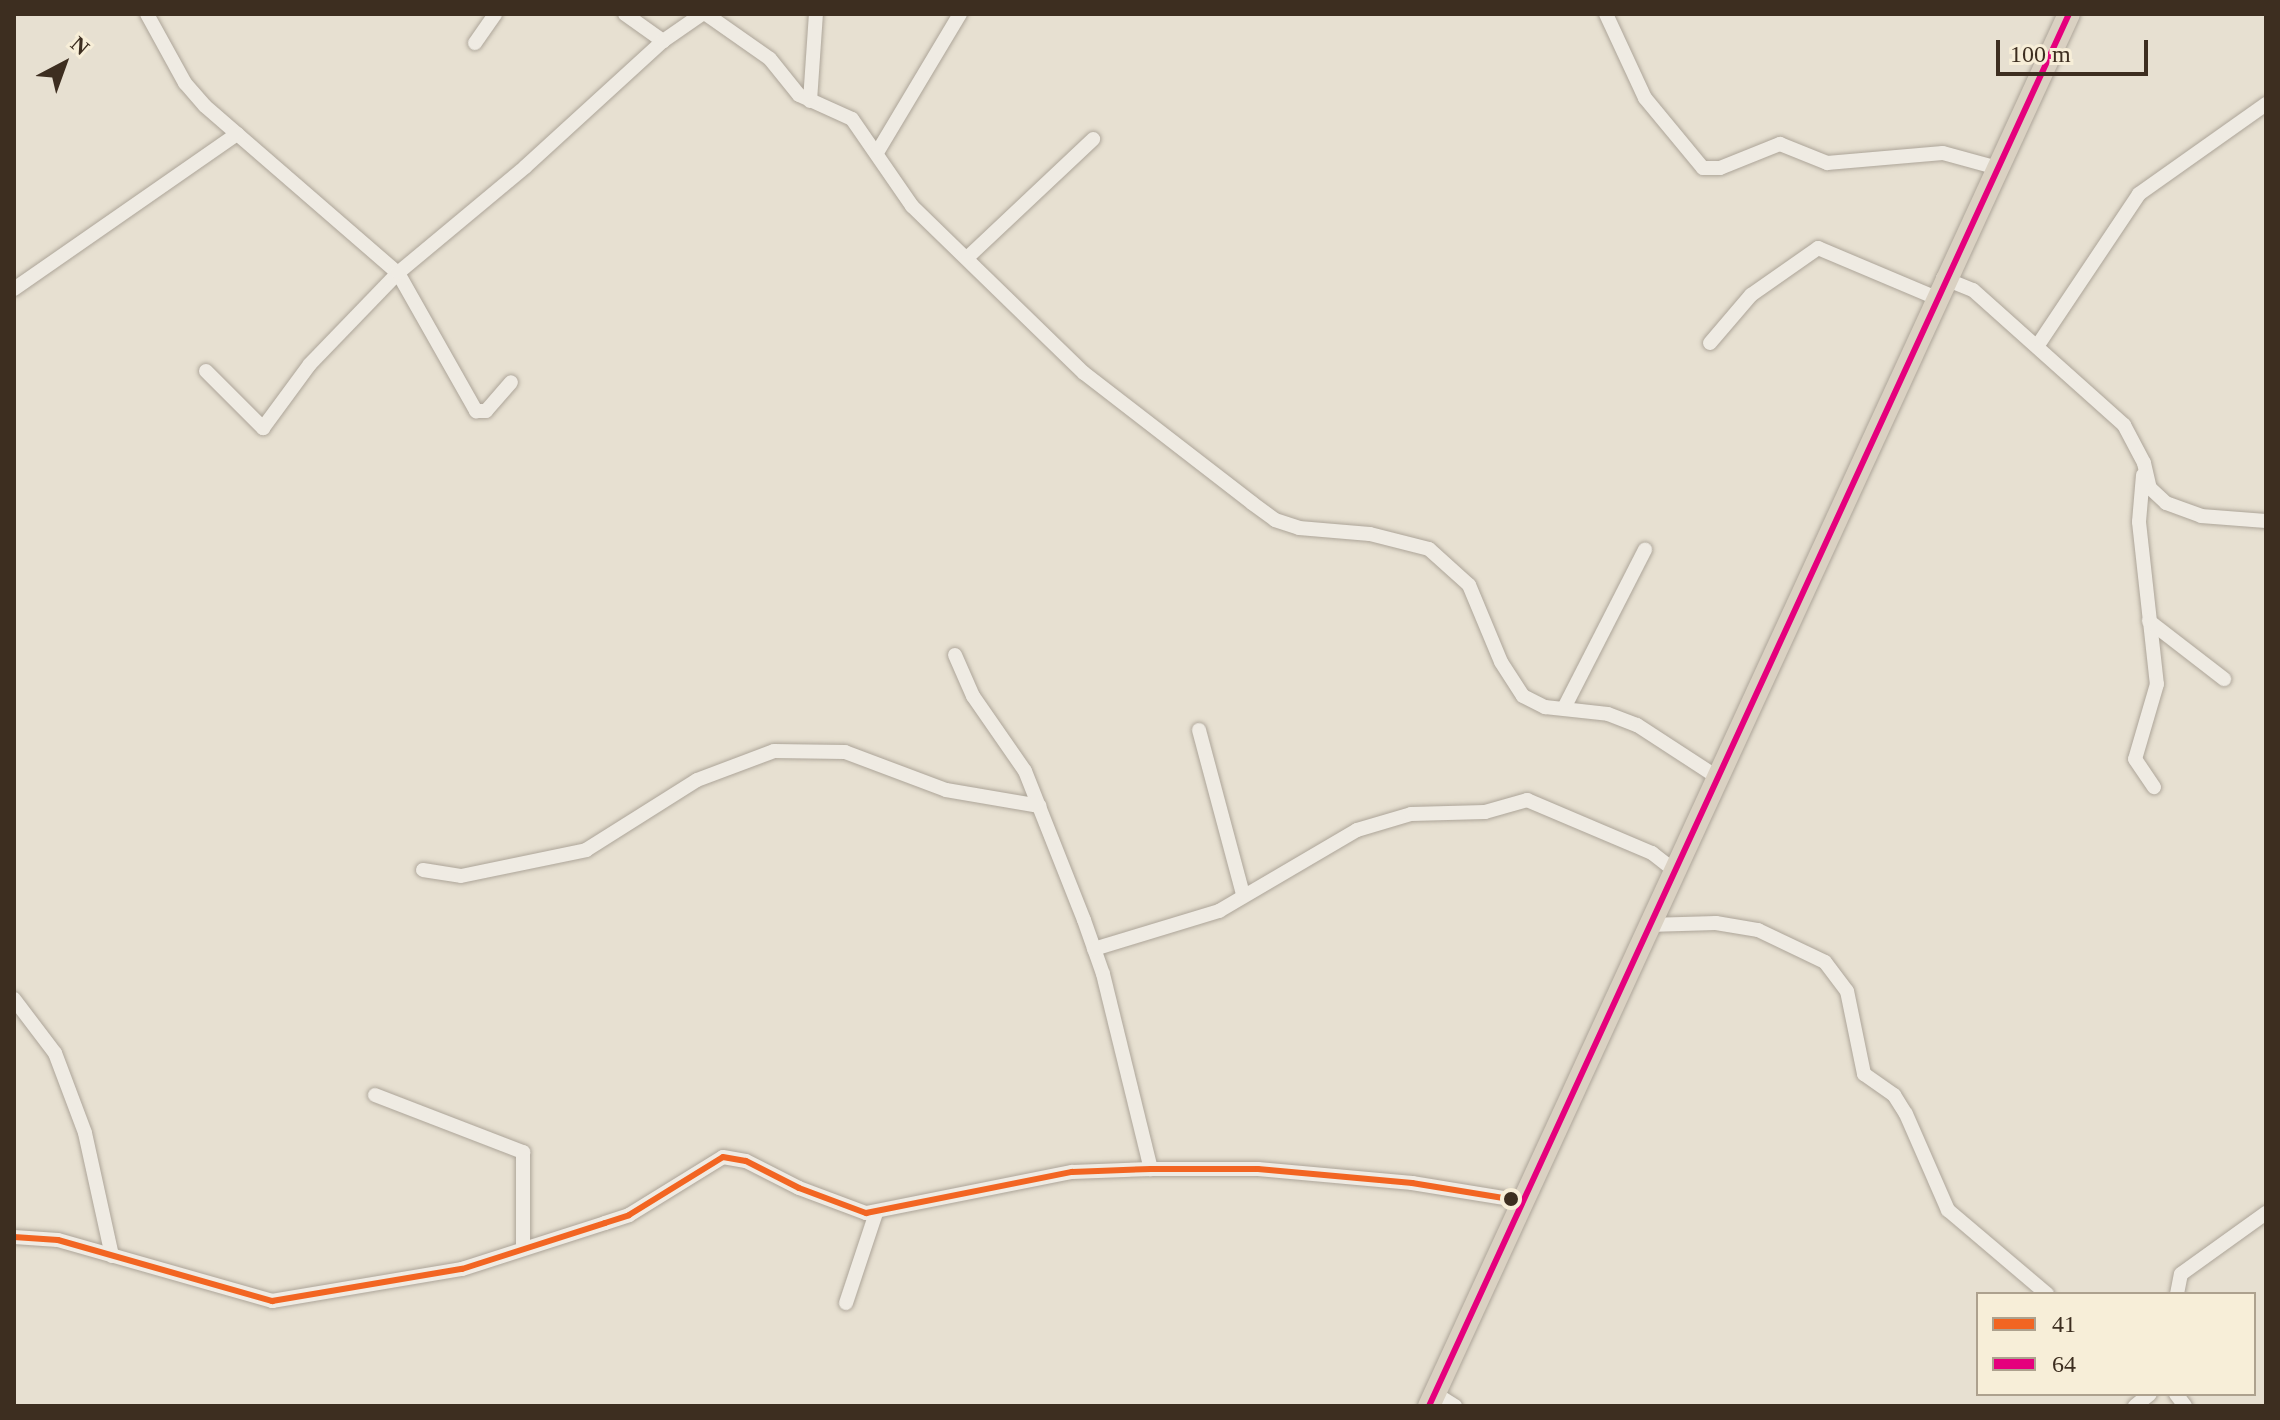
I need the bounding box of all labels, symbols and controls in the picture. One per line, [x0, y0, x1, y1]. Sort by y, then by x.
north arrow [24, 24, 104, 104]
scale bar [2000, 24, 2152, 74]
text: N [66, 31, 94, 60]
text: 100 m [2010, 41, 2071, 67]
unlabelled marker [1503, 1191, 1519, 1207]
legend [1976, 1292, 2256, 1396]
text: 41 [2052, 1311, 2076, 1337]
text: 64 [2052, 1351, 2076, 1377]

